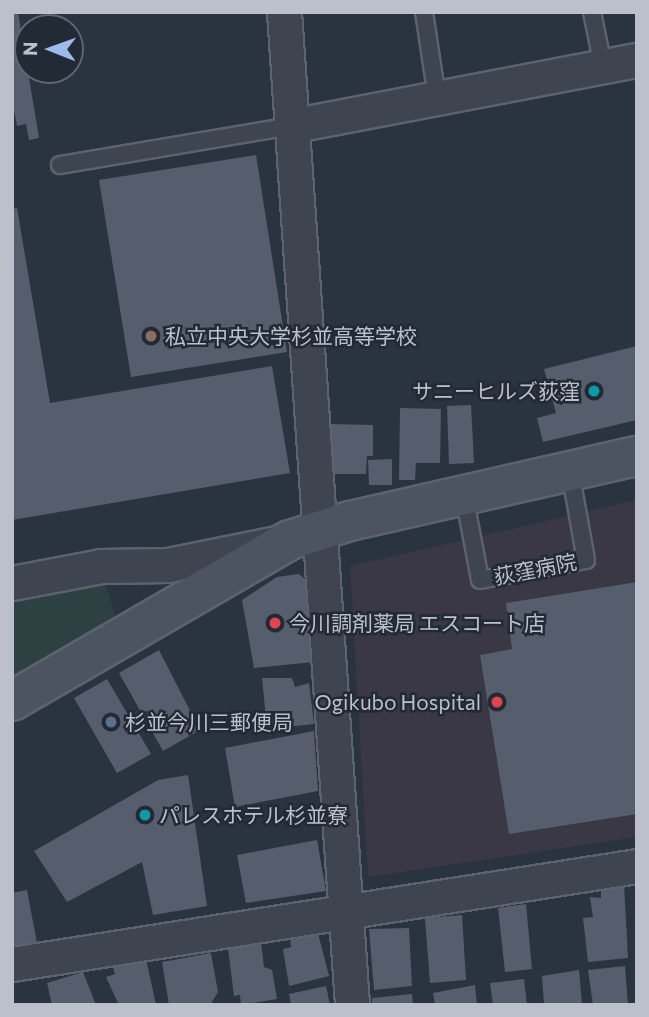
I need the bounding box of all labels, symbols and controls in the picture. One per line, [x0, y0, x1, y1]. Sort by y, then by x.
north arrow [14, 14, 84, 84]
text: N [18, 41, 41, 56]
place label: 私立中央大学杉並高等学校 [165, 323, 417, 349]
marker: 私立中央大学杉並高等学校 [143, 328, 159, 344]
place label: サニーヒルズ荻窪 [412, 378, 580, 404]
marker: サニーヒルズ荻窪 [586, 383, 602, 399]
street label: 荻窪病院 [491, 549, 579, 589]
place label: 今川調剤薬局 エスコート店 [289, 610, 545, 636]
marker: 今川調剤薬局 エスコート店 [267, 615, 283, 631]
place label: Ogikubo Hospital [315, 689, 481, 715]
marker: Ogikubo Hospital [487, 692, 507, 712]
place label: 杉並今川三郵便局 [125, 709, 293, 735]
marker: 杉並今川三郵便局 [103, 714, 119, 730]
place label: パレスホテル杉並寮 [159, 802, 348, 828]
marker: パレスホテル杉並寮 [137, 807, 153, 823]

